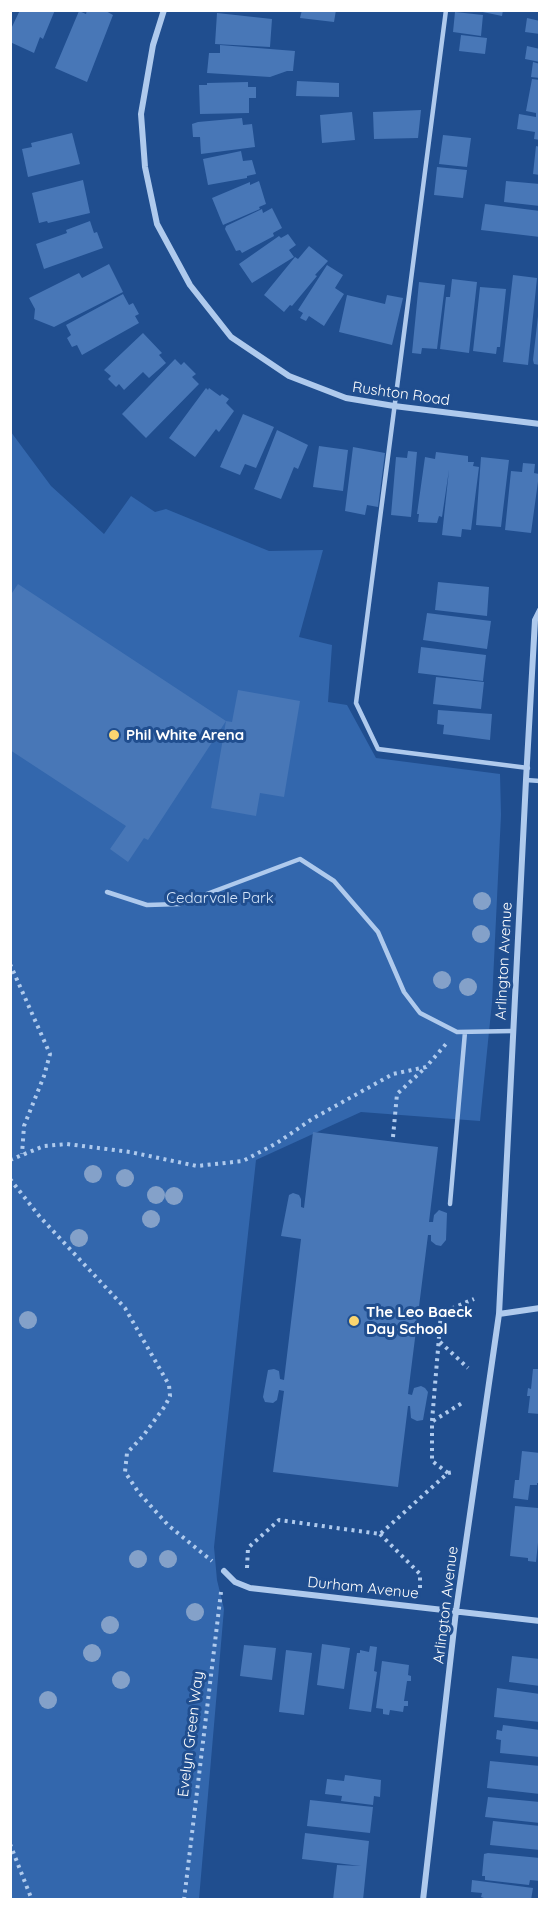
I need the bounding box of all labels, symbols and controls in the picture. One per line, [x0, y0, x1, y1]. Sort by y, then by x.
street label: Rushton Road [351, 378, 451, 410]
place label: Phil White Arena [126, 726, 244, 744]
marker: Phil White Arena [107, 728, 121, 742]
park label: Cedarvale Park [166, 889, 274, 907]
street label: Arlington Avenue [492, 901, 516, 1021]
place label: The Leo Baeck Day School [366, 1303, 472, 1338]
marker: The Leo Baeck Day School [347, 1314, 361, 1328]
street label: Arlington Avenue [430, 1545, 462, 1665]
street label: Durham Avenue [306, 1573, 420, 1603]
street label: Evelyn Green Way [174, 1670, 208, 1798]

